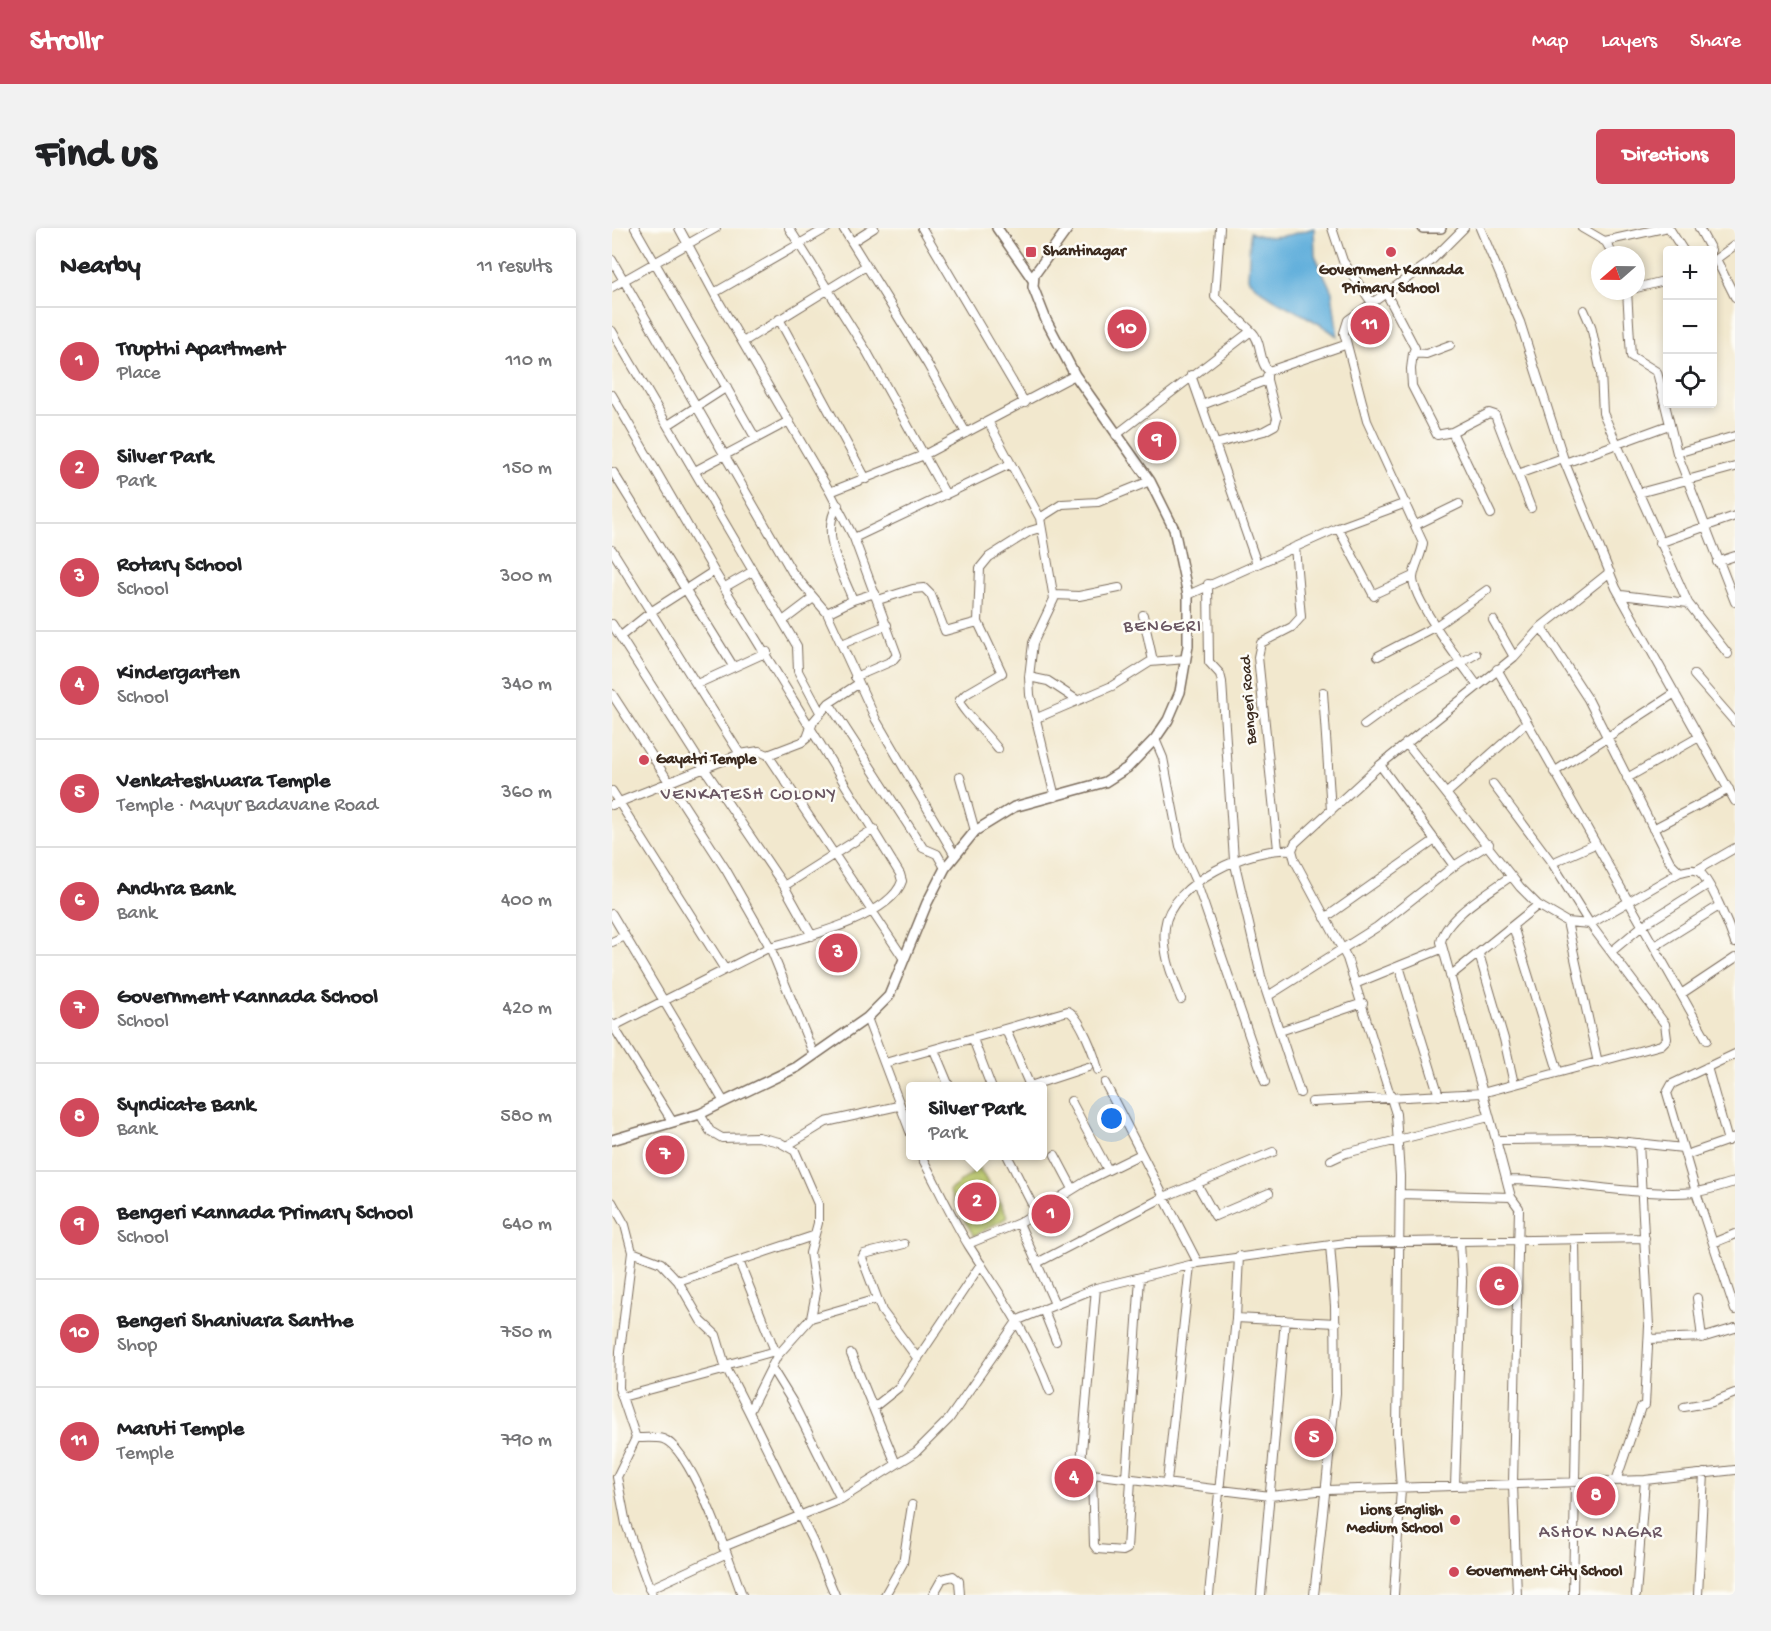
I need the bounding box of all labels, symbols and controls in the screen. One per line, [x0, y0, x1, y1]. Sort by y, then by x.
text: Strollr [30, 26, 101, 59]
text: Map [1532, 30, 1568, 55]
text: Layers [1601, 30, 1657, 55]
text: Share [1690, 30, 1741, 55]
button: Directions [1596, 129, 1735, 184]
text: Find us [36, 132, 156, 181]
place label: Shantinagar [1043, 243, 1128, 262]
marker: Shantinagar [1024, 245, 1038, 259]
marker: Government Kannada Primary School [1384, 245, 1398, 259]
north arrow [1591, 246, 1645, 300]
map controls [1663, 246, 1717, 408]
button: + [1663, 246, 1717, 300]
text: Nearby [60, 252, 141, 283]
text: 11 results [477, 256, 552, 279]
place label: Government Kannada Primary School [1319, 262, 1464, 299]
button: − [1663, 300, 1717, 354]
pin: 11 [1350, 302, 1389, 348]
pin: 10 [1108, 306, 1146, 352]
text: Trupthi Apartment [117, 337, 284, 363]
text: 1 [75, 350, 84, 373]
text: 110 m [506, 350, 552, 373]
button: locate [1663, 354, 1717, 408]
text: Place [117, 363, 161, 386]
pin: 9 [1138, 418, 1176, 464]
text: Silver Park [117, 445, 213, 471]
text: 2 [75, 458, 84, 481]
text: 150 m [503, 458, 552, 481]
text: Park [117, 471, 155, 494]
text: Rotary School [117, 553, 242, 579]
text: 3 [74, 566, 85, 589]
text: 300 m [500, 566, 552, 589]
text: School [117, 579, 169, 602]
district label: BENGERI [1123, 617, 1203, 638]
street label: Bengeri Road [1237, 653, 1263, 746]
text: Kindergarten [117, 661, 240, 687]
text: 4 [75, 674, 84, 697]
text: 340 m [502, 674, 552, 697]
text: School [117, 687, 169, 710]
place label: Gayatri Temple [656, 751, 757, 770]
marker: Gayatri Temple [637, 753, 651, 767]
text: Venkateshwara Temple [117, 769, 330, 795]
text: 5 [74, 782, 85, 805]
text: 360 m [501, 782, 552, 805]
district label: VENKATESH COLONY [660, 785, 837, 806]
text: Temple · Mayur Badavane Road [117, 795, 378, 818]
text: Andhra Bank [117, 877, 234, 903]
text: 6 [74, 890, 85, 913]
text: 400 m [501, 890, 552, 913]
text: Bank [117, 903, 157, 926]
pin: 3 [818, 930, 858, 976]
text: Government Kannada School [117, 985, 378, 1011]
text: 7 [74, 998, 85, 1021]
text: 420 m [502, 998, 552, 1021]
text: School [117, 1011, 169, 1034]
popup [906, 1082, 1047, 1160]
text: Syndicate Bank [117, 1093, 255, 1119]
text: Silver Park [929, 1097, 1024, 1123]
your location [1097, 1104, 1126, 1133]
text: 8 [74, 1106, 85, 1129]
text: 580 m [500, 1106, 552, 1129]
text: Bank [117, 1119, 157, 1142]
text: Park [929, 1123, 967, 1146]
pin: 7 [646, 1132, 684, 1178]
pin: 2 [958, 1180, 997, 1224]
pin: 1 [1032, 1192, 1070, 1236]
text: Bengeri Kannada Primary School [117, 1201, 413, 1227]
text: 9 [74, 1214, 85, 1237]
text: 640 m [502, 1214, 552, 1237]
text: School [117, 1227, 169, 1250]
pin: 6 [1480, 1264, 1518, 1308]
text: Bengeri Shanivara Santhe [117, 1309, 353, 1335]
text: 10 [70, 1322, 89, 1345]
text: 750 m [501, 1322, 552, 1345]
text: Shop [117, 1335, 157, 1358]
pin: 5 [1294, 1416, 1334, 1460]
text: Maruti Temple [117, 1417, 244, 1443]
text: 11 [71, 1430, 88, 1453]
text: 790 m [501, 1430, 552, 1453]
text: Temple [117, 1443, 174, 1466]
pin: 4 [1054, 1456, 1094, 1500]
pin: 8 [1576, 1474, 1616, 1518]
place label: Lions English Medium School [1347, 1502, 1443, 1539]
marker: Lions English Medium School [1448, 1513, 1462, 1527]
district label: ASHOK NAGAR [1539, 1523, 1663, 1544]
place label: Government City School [1466, 1563, 1623, 1582]
marker: Government City School [1447, 1565, 1461, 1579]

